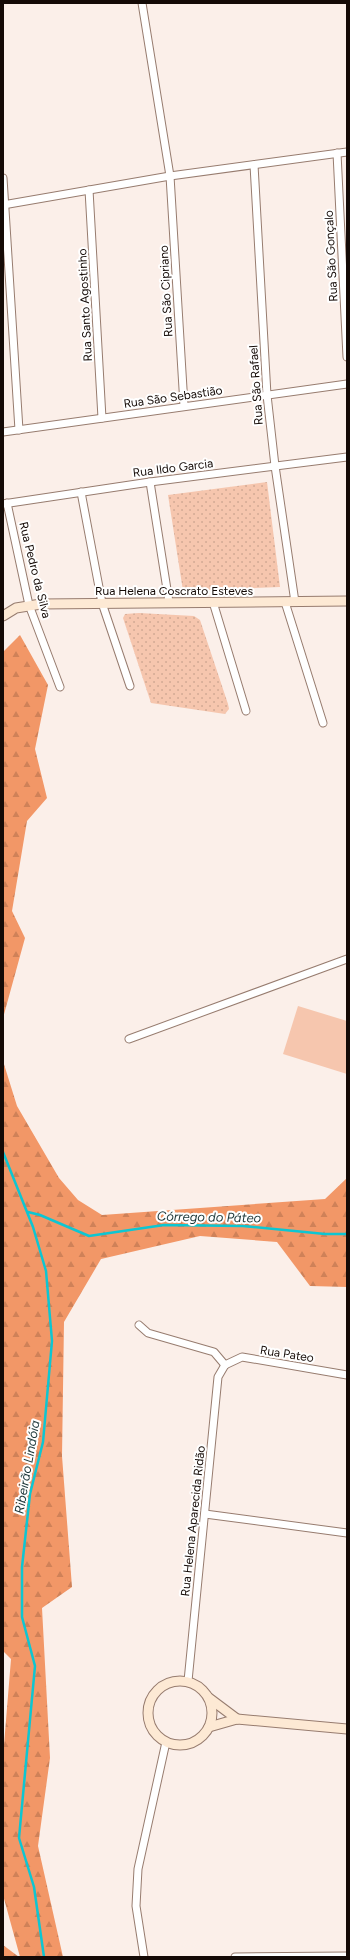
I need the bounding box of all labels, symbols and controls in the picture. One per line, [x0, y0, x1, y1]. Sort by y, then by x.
street label: Rua São Gonçalo [322, 210, 340, 302]
street label: Rua São Cipriano [157, 245, 175, 337]
street label: Rua Santo Agostinho [75, 248, 95, 362]
street label: Rua São Rafael [246, 345, 266, 425]
street label: Rua São Sebastião [123, 383, 223, 411]
street label: Rua Ildo Garcia [132, 456, 214, 480]
street label: Rua Pedro da Silva [16, 520, 54, 620]
street label: Rua Helena Coscrato Esteves [95, 584, 253, 598]
water label: Córrego do Páteo [157, 1209, 262, 1225]
street label: Rua Pateo [259, 1343, 315, 1365]
water label: Ribeirão Lindóia [11, 1419, 43, 1515]
street label: Rua Helena Aparecida Ridão [178, 1445, 208, 1597]

